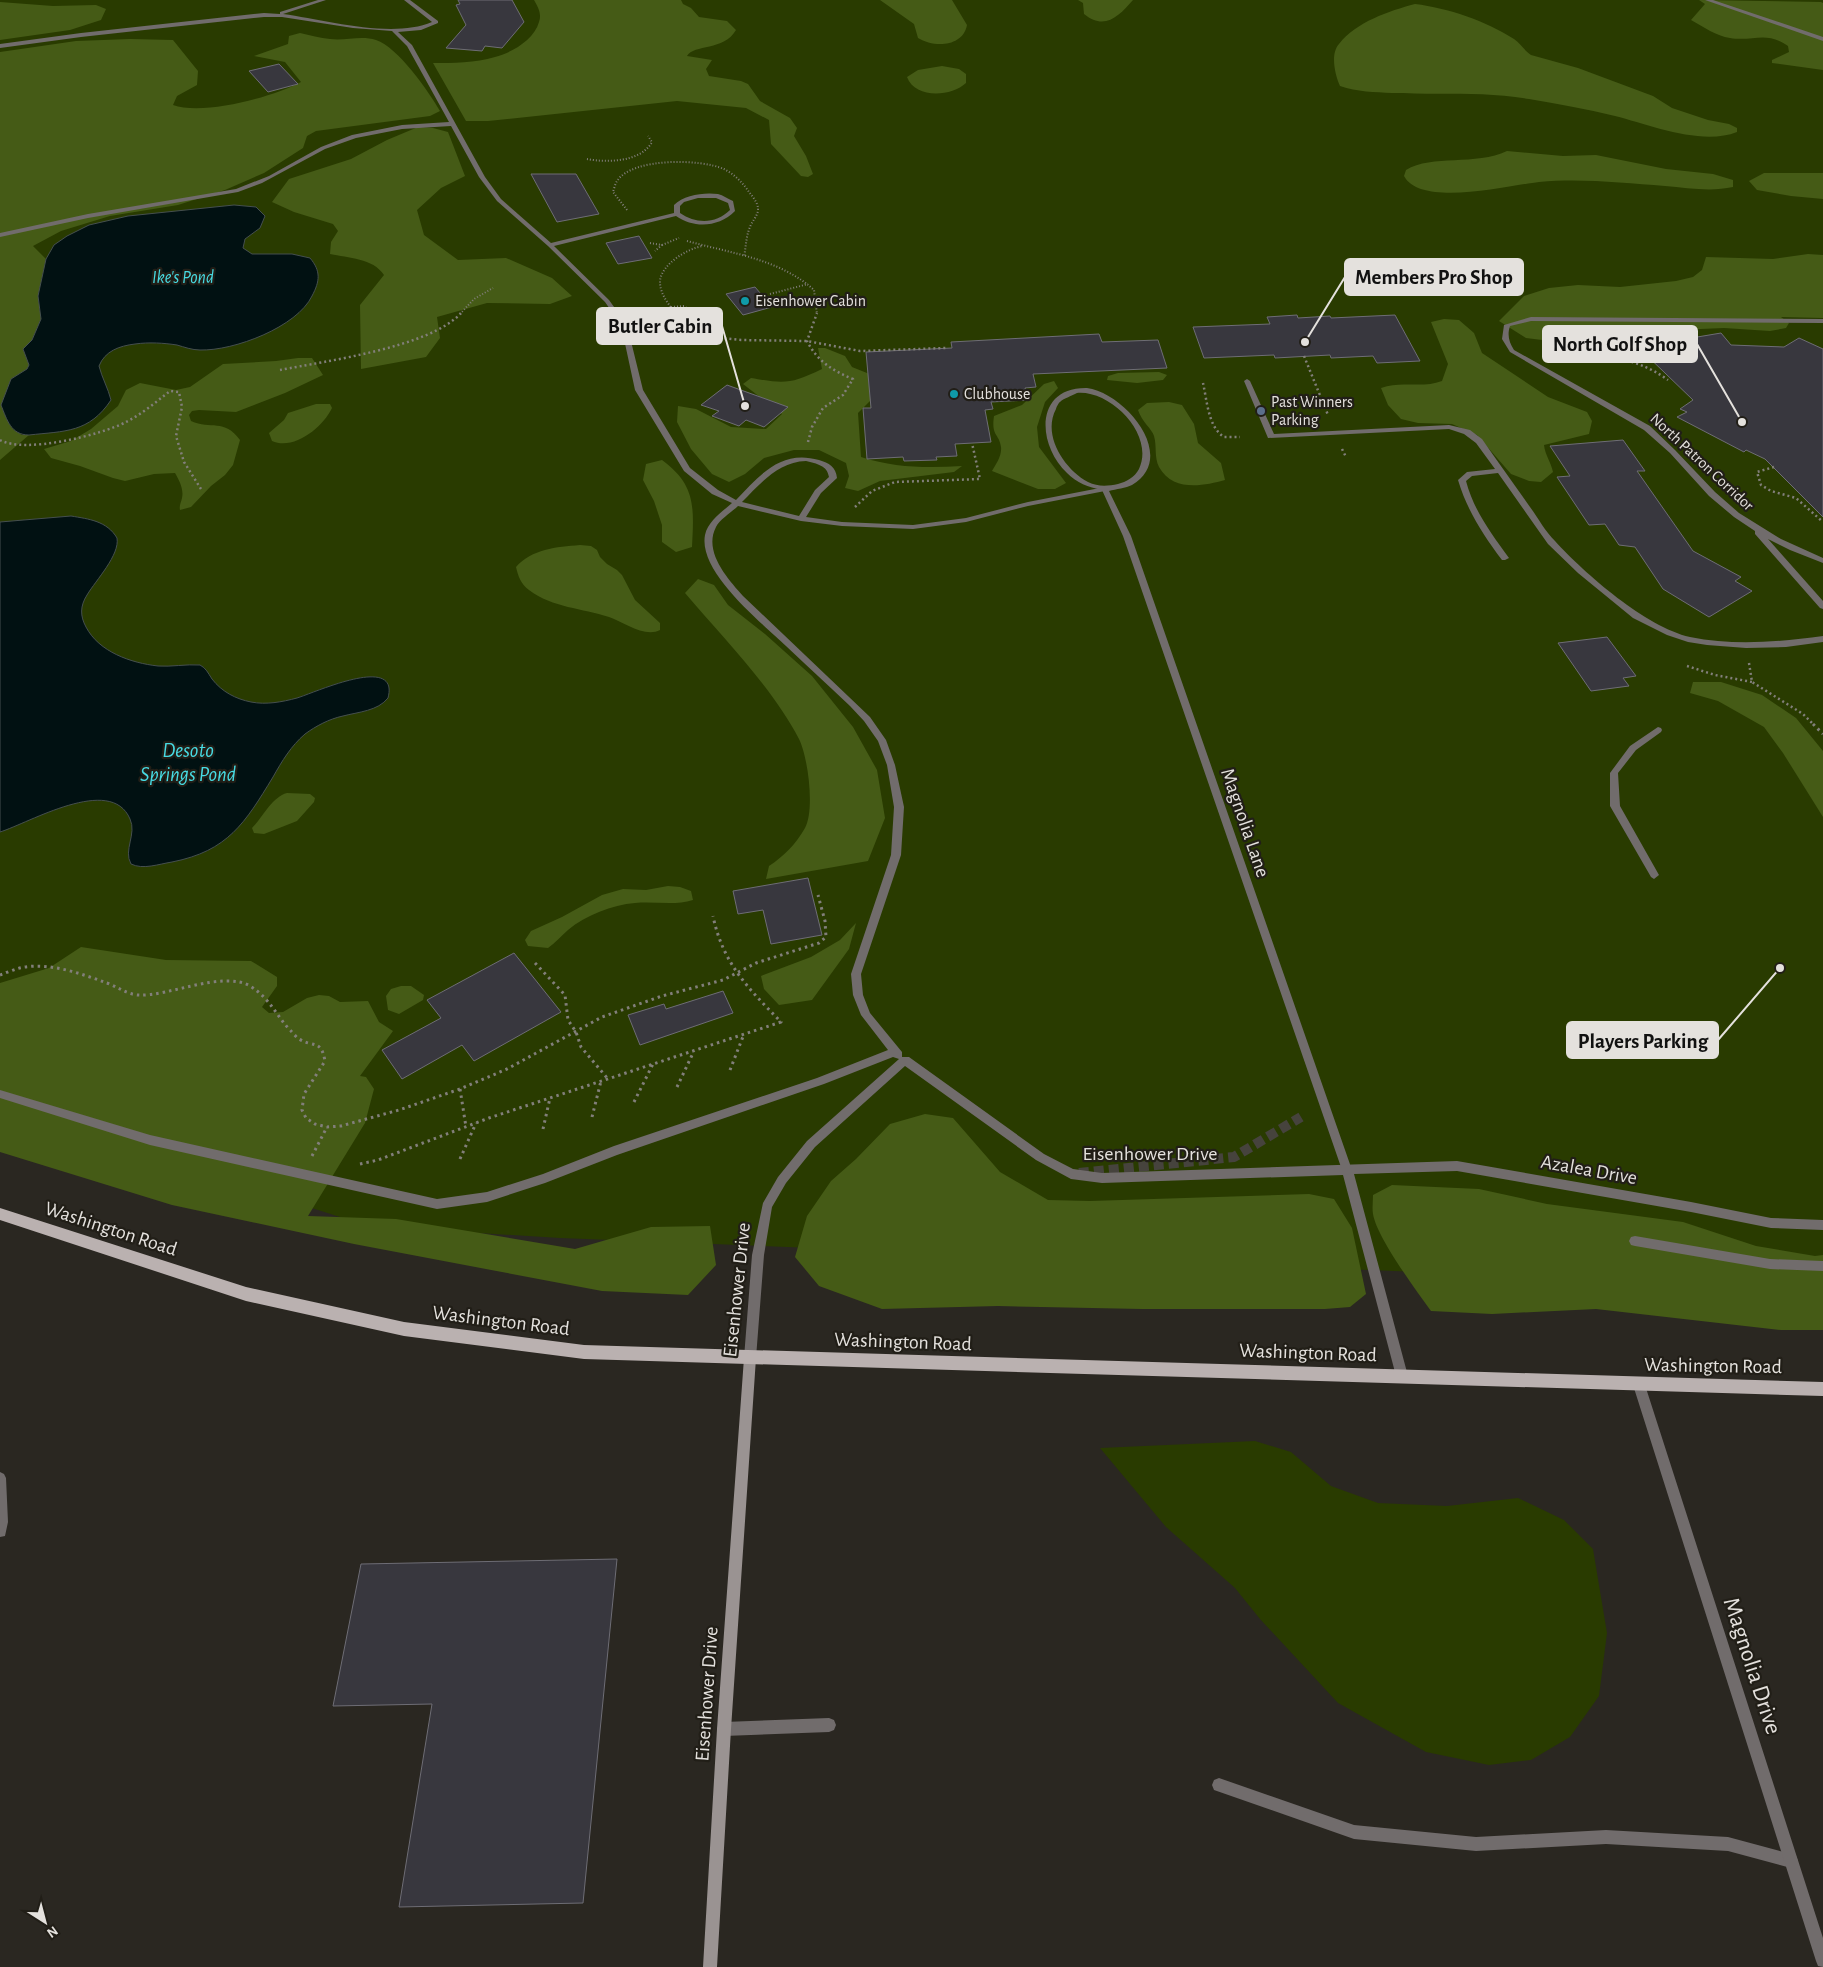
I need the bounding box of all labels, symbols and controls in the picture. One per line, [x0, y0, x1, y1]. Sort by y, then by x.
callout: Members Pro Shop [1345, 259, 1523, 295]
text: Members Pro Shop [1355, 267, 1513, 288]
water label: Ike's Pond [152, 269, 214, 287]
place label: Eisenhower Cabin [755, 293, 866, 309]
marker: Eisenhower Cabin [739, 295, 751, 307]
callout: Butler Cabin [597, 308, 722, 344]
text: Butler Cabin [608, 316, 712, 337]
callout: North Golf Shop [1543, 326, 1697, 362]
text: North Golf Shop [1553, 334, 1687, 355]
place label: Clubhouse [964, 386, 1030, 402]
marker: Clubhouse [948, 388, 960, 400]
place label: Past Winners Parking [1271, 394, 1353, 428]
marker: Past Winners Parking [1255, 405, 1267, 417]
street label: North Patron Corridor [1647, 410, 1757, 514]
water label: Desoto Springs Pond [140, 740, 236, 786]
street label: Magnolia Lane [1217, 766, 1273, 880]
callout: Players Parking [1567, 1022, 1718, 1058]
text: Players Parking [1578, 1031, 1709, 1052]
street label: Eisenhower Drive [1082, 1144, 1218, 1164]
street label: Azalea Drive [1539, 1152, 1639, 1188]
street label: Washington Road [42, 1198, 180, 1260]
street label: Eisenhower Drive [720, 1222, 754, 1358]
street label: Washington Road [431, 1303, 571, 1339]
street label: Washington Road [834, 1330, 972, 1354]
street label: Washington Road [1239, 1341, 1377, 1365]
street label: Washington Road [1644, 1355, 1782, 1377]
street label: Magnolia Drive [1719, 1595, 1785, 1737]
street label: Eisenhower Drive [692, 1626, 722, 1762]
north arrow [20, 1897, 70, 1947]
text: N [44, 1923, 60, 1940]

